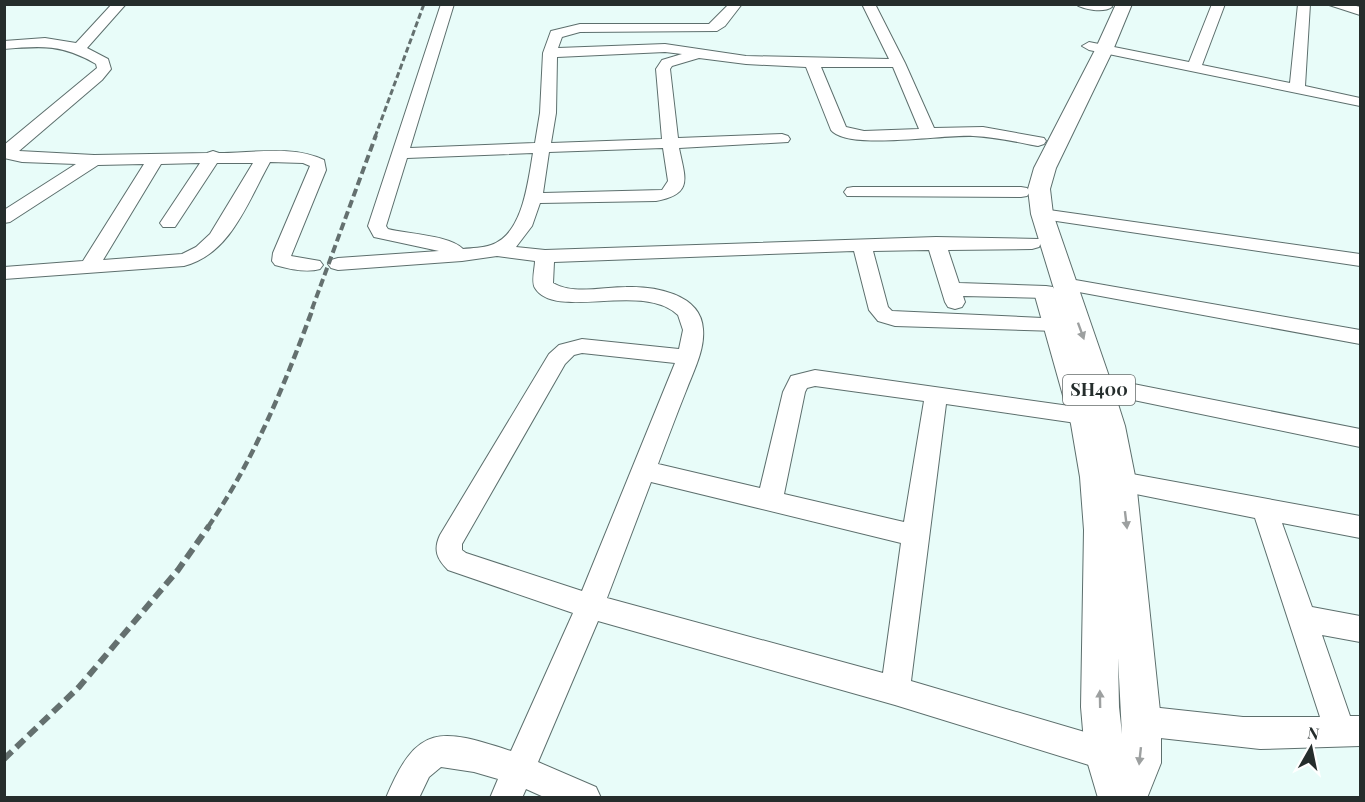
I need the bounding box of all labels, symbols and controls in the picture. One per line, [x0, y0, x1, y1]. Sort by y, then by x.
one-way arrow [1076, 322, 1086, 340]
road number: SH400 [1063, 375, 1135, 405]
one-way arrow [1121, 511, 1131, 530]
one-way arrow [1095, 690, 1105, 709]
north arrow [1281, 718, 1341, 778]
text: N [1306, 721, 1321, 744]
one-way arrow [1136, 747, 1145, 766]

